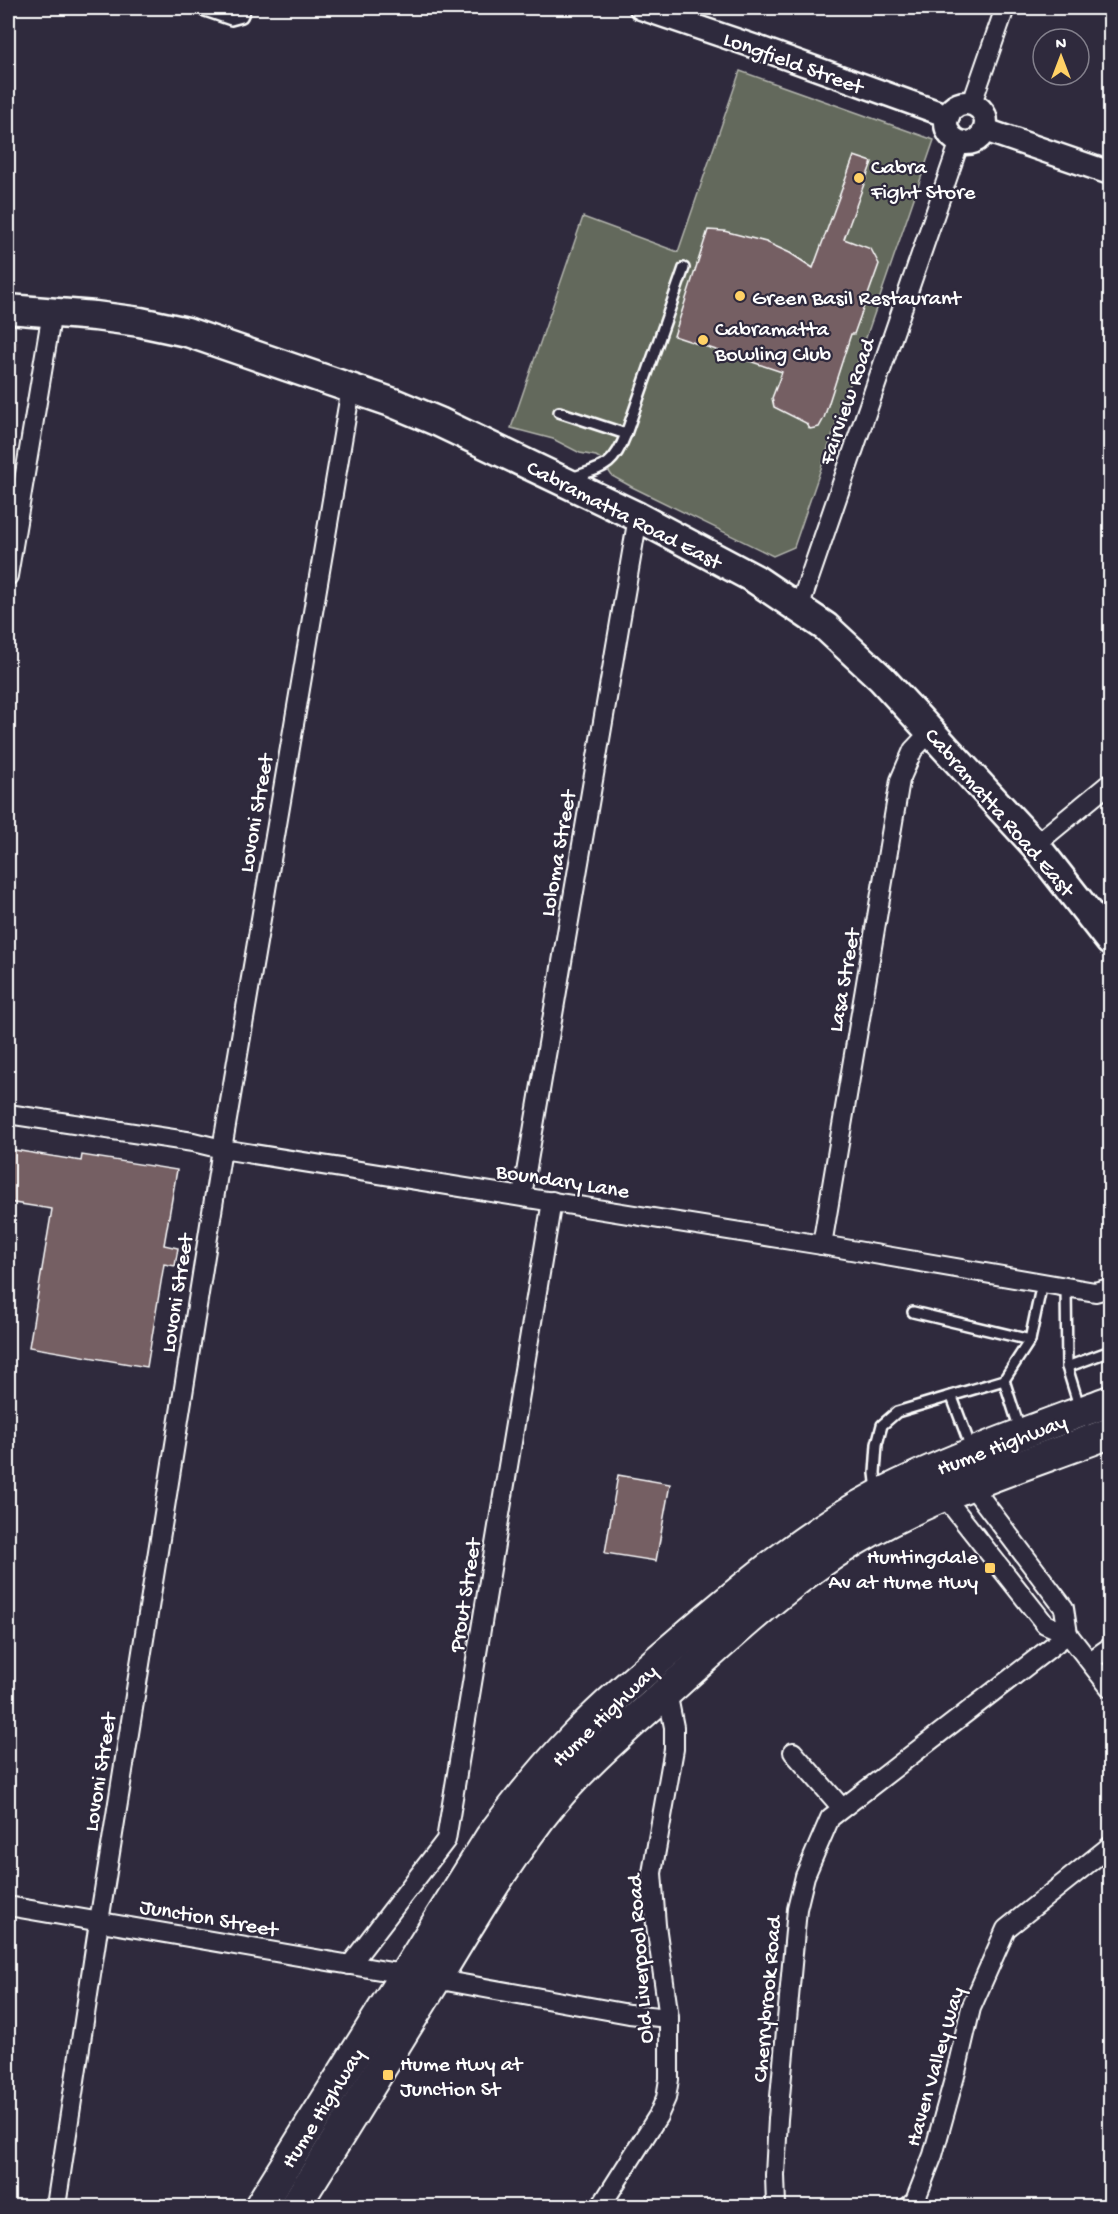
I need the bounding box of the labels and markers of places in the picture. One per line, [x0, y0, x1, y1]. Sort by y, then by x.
place label: Cabra Fight Store [870, 156, 976, 207]
marker: Cabra Fight Store [852, 171, 866, 185]
place label: Green Basil Restaurant [752, 287, 962, 313]
marker: Green Basil Restaurant [733, 289, 747, 303]
place label: Cabramatta Bowling Club [714, 318, 832, 369]
marker: Cabramatta Bowling Club [696, 333, 710, 347]
place label: Huntingdale Av at Hume Hwy [828, 1546, 979, 1597]
marker: Huntingdale Av at Hume Hwy [983, 1561, 997, 1575]
place label: Hume Hwy at Junction St [400, 2053, 524, 2104]
marker: Hume Hwy at Junction St [381, 2068, 395, 2082]

